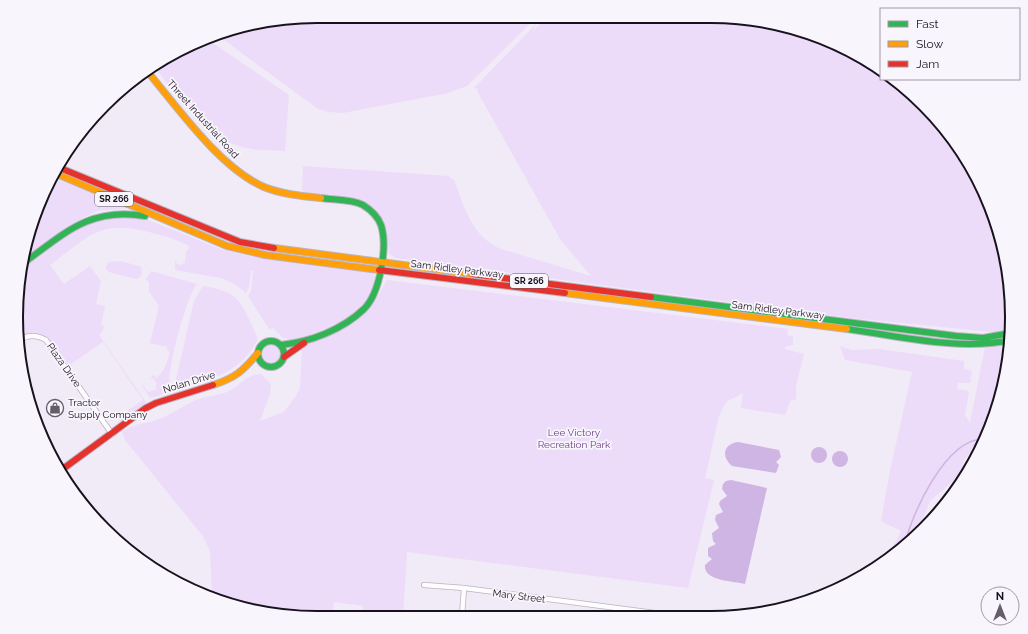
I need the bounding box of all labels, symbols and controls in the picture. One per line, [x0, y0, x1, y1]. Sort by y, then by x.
legend [880, 8, 1020, 80]
text: Fast [916, 17, 939, 31]
text: Slow [916, 37, 943, 51]
text: Jam [916, 57, 939, 71]
street label: Threet Industrial Road [165, 78, 241, 160]
road number: SR 266 [95, 192, 133, 206]
street label: Sam Ridley Parkway [410, 258, 505, 280]
road number: SR 266 [510, 274, 548, 288]
street label: Sam Ridley Parkway [731, 299, 826, 321]
street label: Plaza Drive [45, 341, 83, 389]
street label: Nolan Drive [162, 369, 217, 395]
place label: Tractor Supply Company [68, 397, 148, 420]
shop icon: Tractor Supply Company [45, 398, 65, 418]
park label: Lee Victory Recreation Park [538, 427, 611, 450]
north arrow [980, 586, 1020, 626]
street label: Mary Street [492, 587, 547, 605]
text: N [996, 590, 1004, 603]

